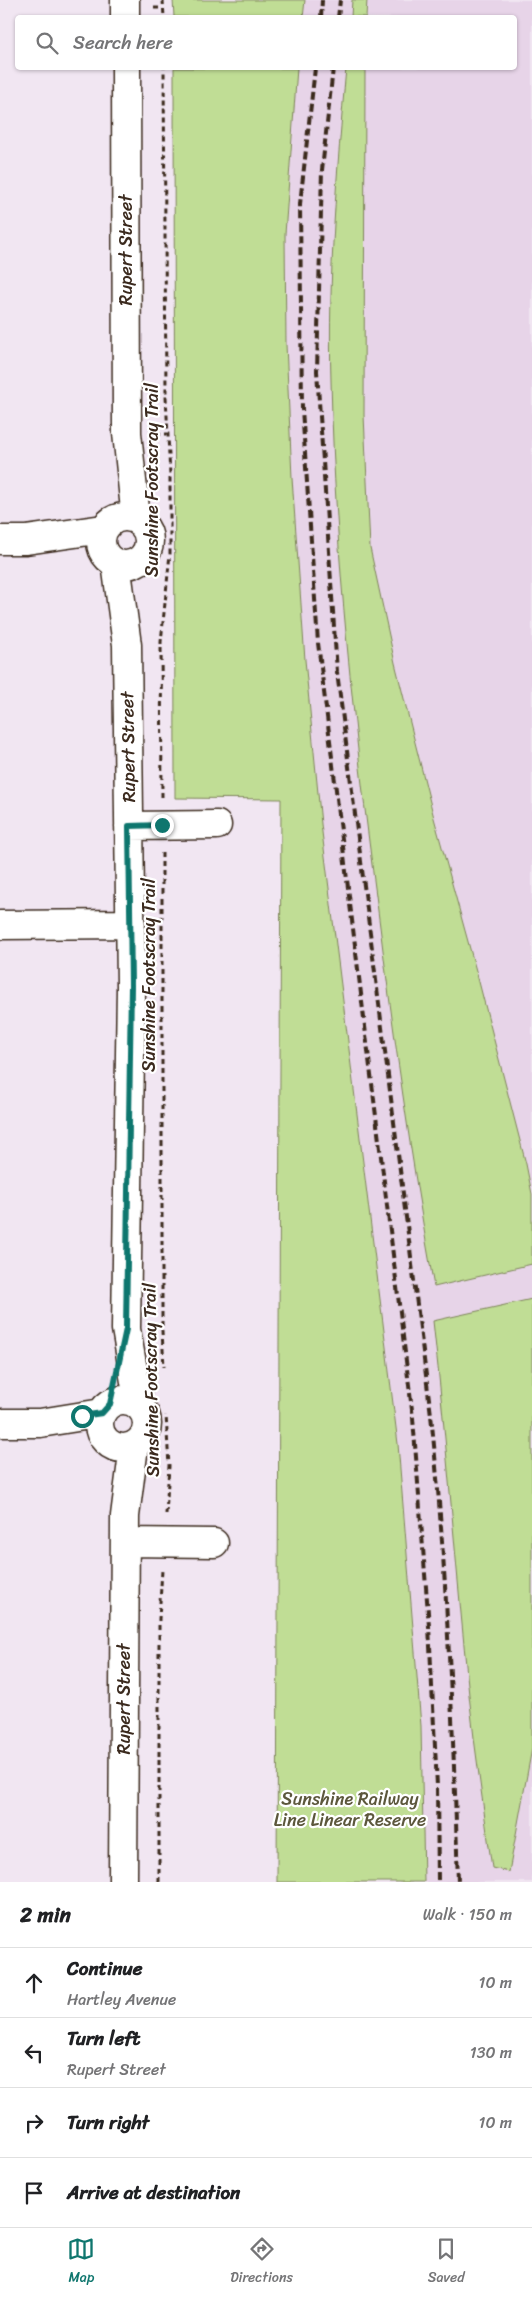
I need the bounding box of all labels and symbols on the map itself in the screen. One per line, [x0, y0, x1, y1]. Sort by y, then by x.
street label: Rupert Street [110, 194, 142, 305]
street label: Sunshine Footscray Trail [136, 382, 168, 577]
street label: Rupert Street [111, 691, 145, 803]
route end [151, 814, 174, 837]
street label: Sunshine Footscray Trail [133, 877, 165, 1072]
street label: Sunshine Footscray Trail [133, 1282, 169, 1477]
route start [71, 1405, 94, 1428]
street label: Rupert Street [108, 1643, 140, 1754]
park label: Sunshine Railway Line Linear Reserve [274, 1783, 426, 1836]

